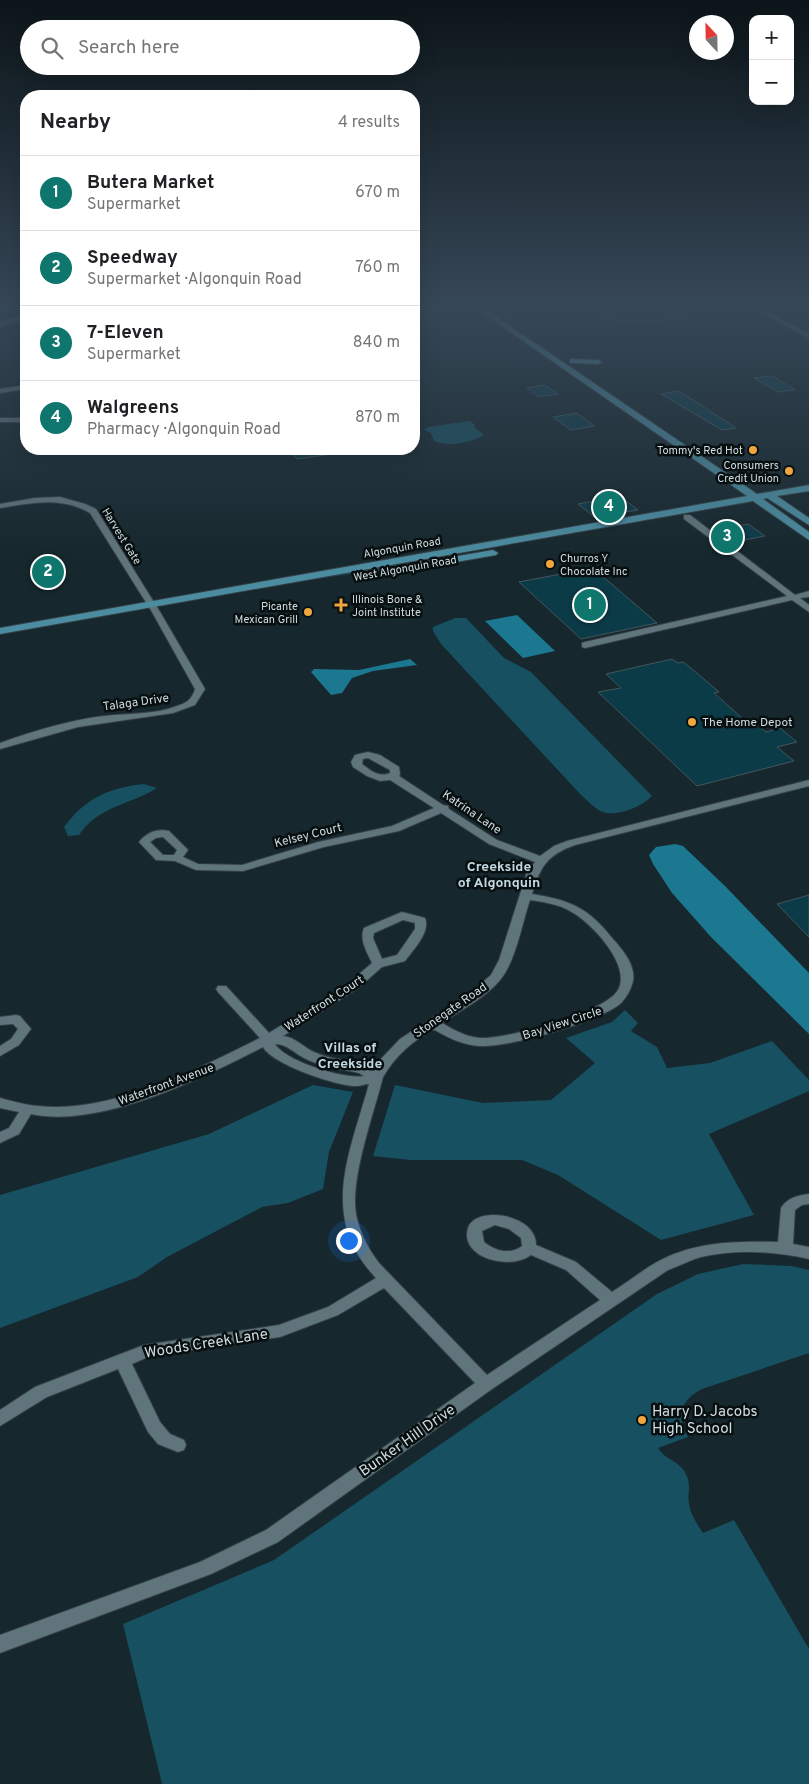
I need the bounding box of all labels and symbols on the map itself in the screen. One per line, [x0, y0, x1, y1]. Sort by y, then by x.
north arrow [689, 15, 734, 60]
place label: Tommy's Red Hot [657, 444, 743, 458]
marker: Tommy's Red Hot [747, 444, 759, 456]
place label: Consumers Credit Union [717, 459, 779, 486]
marker: Consumers Credit Union [783, 465, 795, 477]
pin: 4 [593, 488, 625, 526]
street label: Harvest Gate [98, 506, 144, 567]
pin: 3 [711, 518, 743, 556]
street label: Algonquin Road [362, 534, 442, 562]
place label: Churros Y Chocolate Inc [560, 552, 628, 579]
pin: 2 [32, 553, 64, 591]
street label: West Algonquin Road [352, 553, 458, 585]
marker: Churros Y Chocolate Inc [544, 558, 556, 570]
pin: 1 [574, 586, 606, 624]
place label: Illinois Bone & Joint Institute [352, 593, 423, 620]
marker: Illinois Bone & Joint Institute [334, 598, 348, 612]
place label: Picante Mexican Grill [235, 600, 298, 627]
marker: Picante Mexican Grill [302, 606, 314, 618]
street label: Talaga Drive [102, 690, 170, 716]
place label: The Home Depot [702, 715, 793, 731]
marker: The Home Depot [686, 716, 698, 728]
street label: Katrina Lane [439, 787, 504, 839]
street label: Kelsey Court [273, 820, 344, 852]
district label: Creekside of Algonquin [458, 859, 540, 892]
street label: Waterfront Court [282, 972, 367, 1035]
street label: Stonegate Road [411, 980, 490, 1042]
street label: Bay View Circle [521, 1004, 604, 1044]
district label: Villas of Creekside [318, 1040, 382, 1073]
street label: Waterfront Avenue [117, 1060, 216, 1110]
your location [336, 1228, 362, 1254]
street label: Woods Creek Lane [143, 1325, 269, 1364]
street label: Bunker Hill Drive [356, 1401, 460, 1481]
place label: Harry D. Jacobs High School [652, 1403, 757, 1439]
marker: Harry D. Jacobs High School [636, 1414, 648, 1426]

